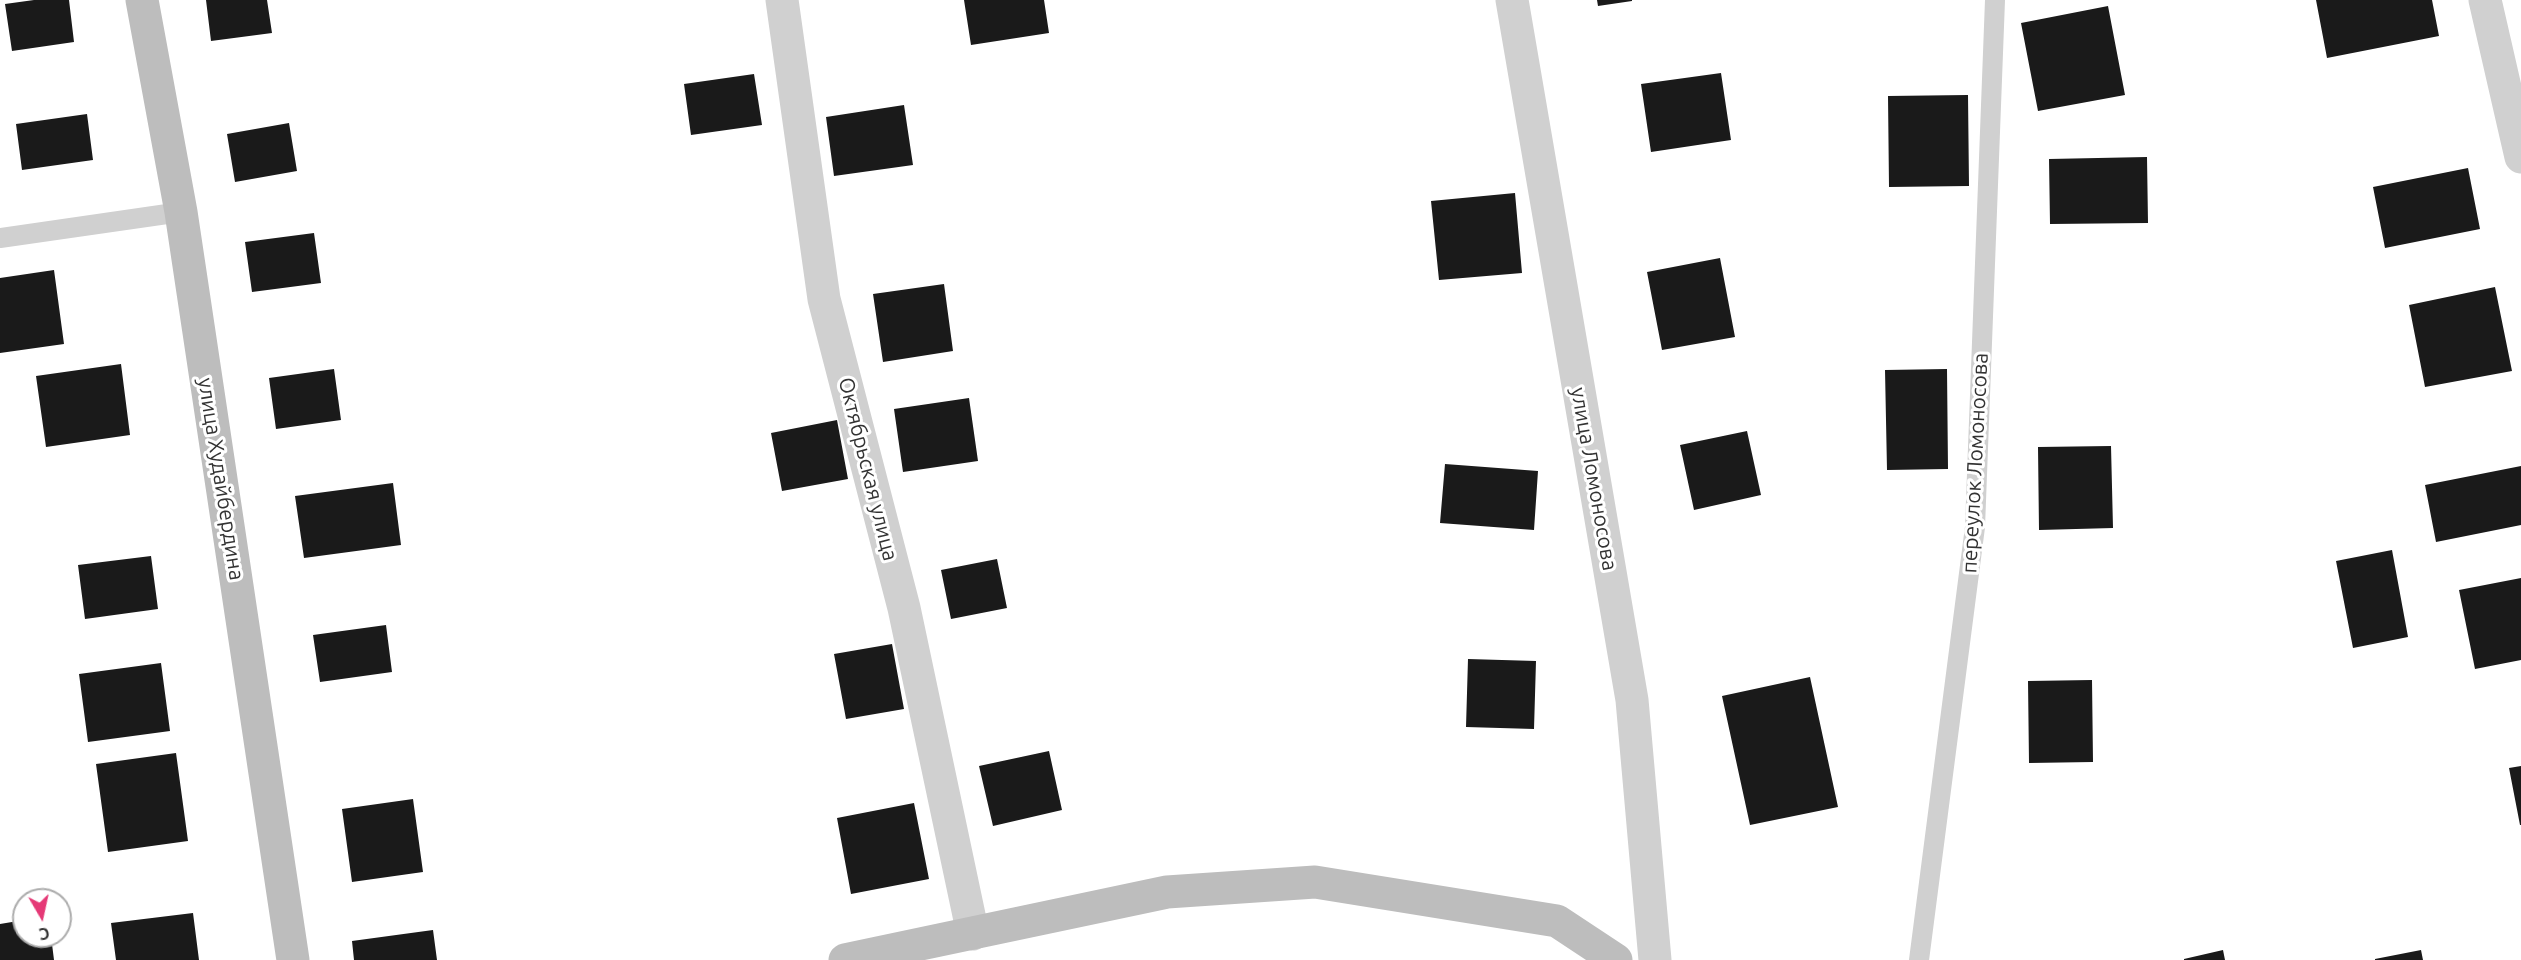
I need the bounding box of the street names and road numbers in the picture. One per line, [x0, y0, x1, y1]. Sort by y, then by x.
street label: переулок Ломоносова [1957, 352, 1993, 574]
street label: Октябрьская улица [833, 375, 903, 563]
street label: улица Худайбердина [193, 376, 249, 582]
street label: улица Ломоносова [1565, 385, 1623, 573]

